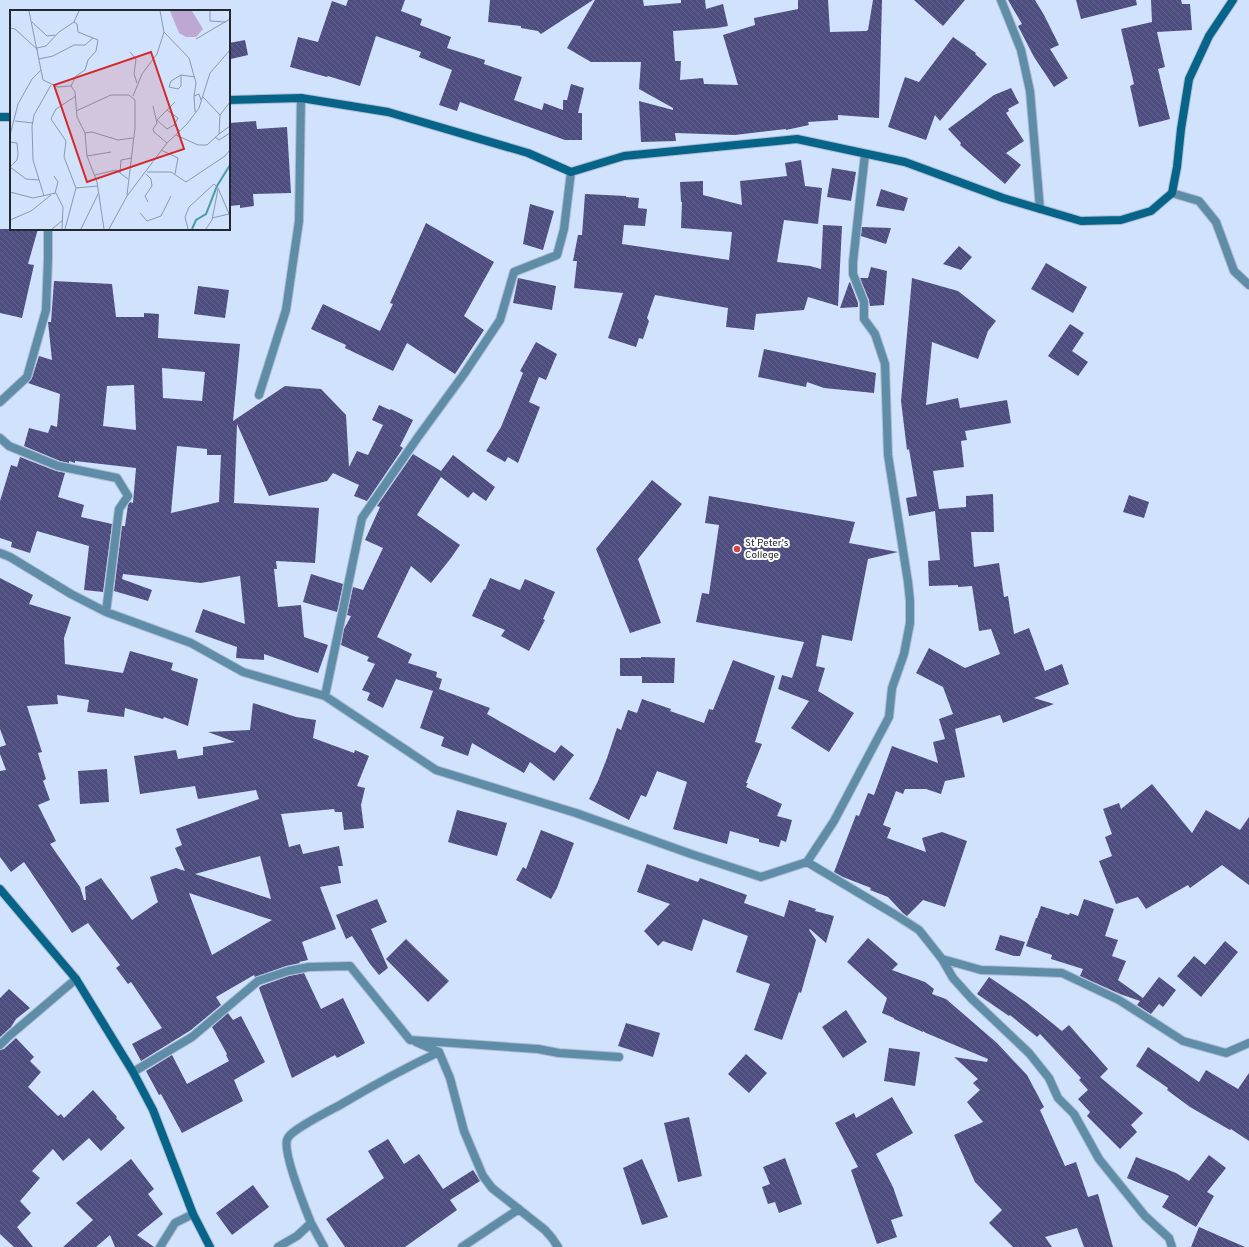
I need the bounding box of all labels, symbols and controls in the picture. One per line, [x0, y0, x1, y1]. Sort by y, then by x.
inset map [10, 10, 230, 230]
place label: St Peter's College [745, 537, 789, 562]
marker: St Peter's College [732, 544, 742, 554]

